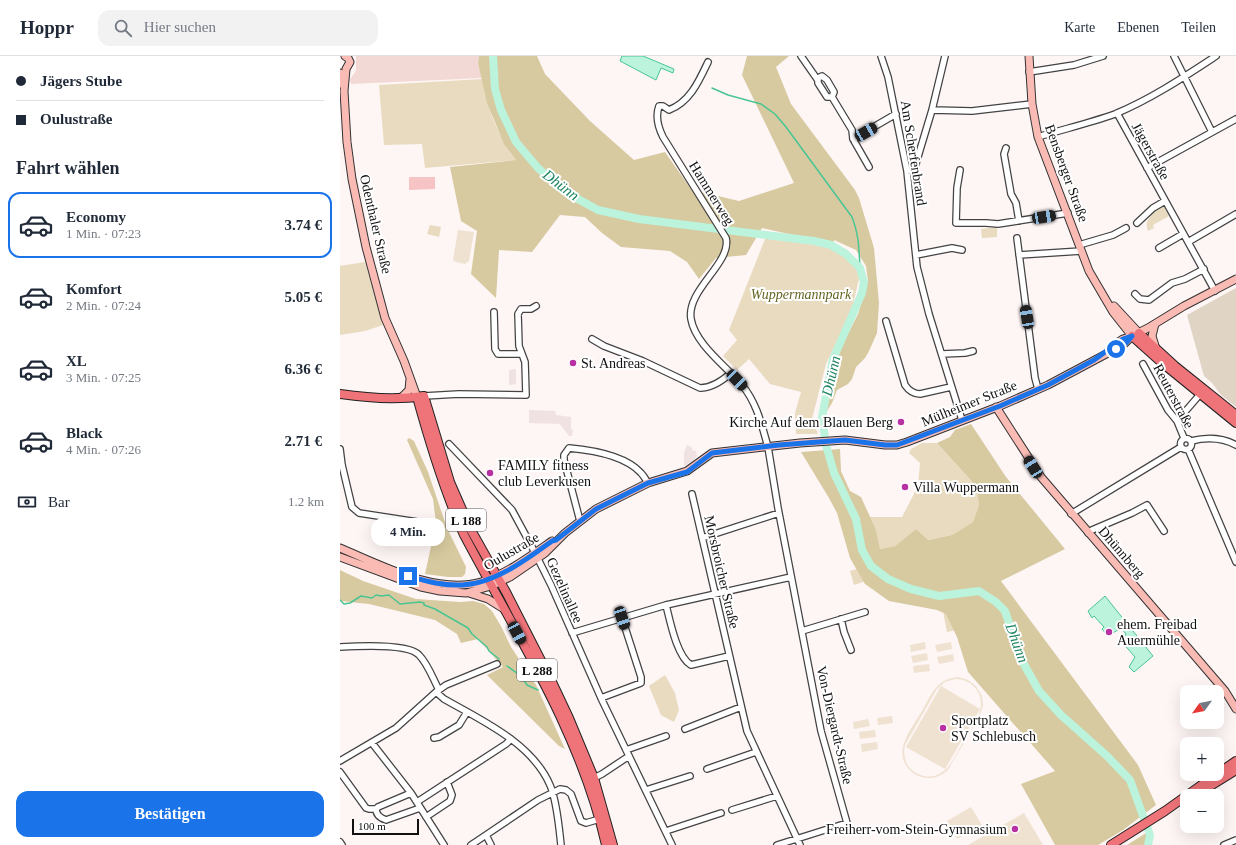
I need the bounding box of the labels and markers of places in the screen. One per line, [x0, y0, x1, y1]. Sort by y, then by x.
place label: St. Andreas [581, 356, 646, 371]
marker: St. Andreas [568, 358, 578, 368]
place label: Kirche Auf dem Blauen Berg [729, 415, 893, 430]
marker: Kirche Auf dem Blauen Berg [896, 417, 906, 427]
place label: FAMILY fitness club Leverkusen [498, 458, 591, 489]
marker: FAMILY fitness club Leverkusen [485, 468, 495, 478]
place label: Villa Wuppermann [913, 480, 1019, 495]
marker: Villa Wuppermann [900, 482, 910, 492]
place label: ehem. Freibad Auermühle [1117, 617, 1197, 648]
marker: ehem. Freibad Auermühle [1104, 627, 1114, 637]
place label: Sportplatz SV Schlebusch [951, 713, 1036, 744]
marker: Sportplatz SV Schlebusch [938, 723, 948, 733]
place label: Freiherr-vom-Stein-Gymnasium [826, 822, 1007, 837]
marker: Freiherr-vom-Stein-Gymnasium [1010, 824, 1020, 834]

